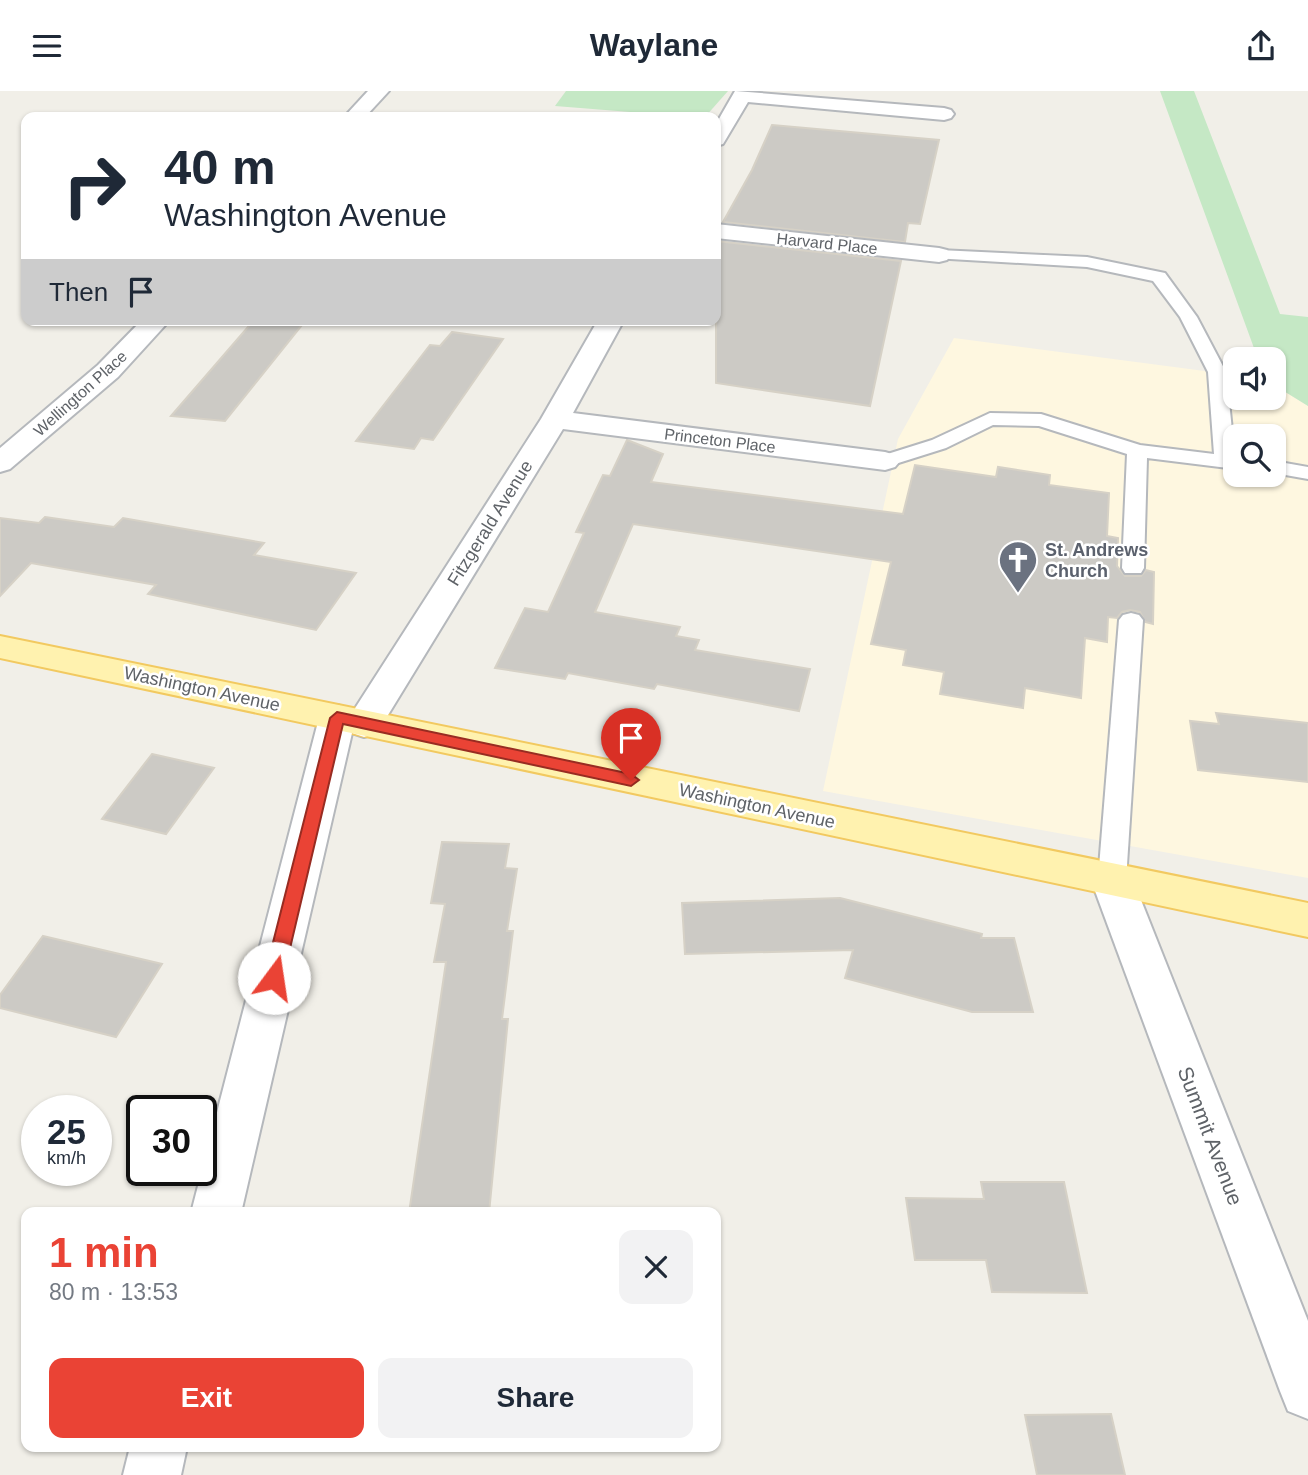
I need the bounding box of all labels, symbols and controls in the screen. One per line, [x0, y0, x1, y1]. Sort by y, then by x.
icon: menu [28, 27, 66, 65]
text: Waylane [590, 27, 718, 63]
icon: share [1242, 27, 1280, 65]
icon: right [49, 140, 140, 231]
text: 40 m [164, 140, 276, 194]
text: Washington Avenue [164, 197, 447, 233]
street label: Harvard Place [776, 230, 878, 257]
icon: arrive [122, 273, 160, 311]
text: Then [49, 277, 108, 307]
street label: Wellington Place [30, 347, 130, 439]
map controls [1223, 347, 1286, 487]
button: sound [1223, 347, 1286, 410]
button: search [1223, 424, 1286, 487]
street label: Princeton Place [663, 425, 777, 456]
street label: Fitzgerald Avenue [443, 457, 537, 589]
church icon: St. Andrews Church [997, 539, 1039, 594]
place label: St. Andrews Church [1045, 540, 1148, 581]
street label: Washington Avenue [122, 663, 282, 715]
pin [601, 708, 661, 780]
icon: arrive [612, 719, 650, 757]
street label: Washington Avenue [677, 780, 837, 832]
position arrow [237, 941, 311, 1015]
street label: Summit Avenue [1173, 1063, 1247, 1208]
speed limit sign: 30 [126, 1095, 217, 1186]
text: 25 [47, 1112, 86, 1151]
text: km/h [47, 1148, 86, 1168]
text: 1 min [49, 1229, 159, 1276]
button: close [619, 1230, 693, 1304]
text: 80 m · 13:53 [49, 1279, 178, 1305]
button: Exit [49, 1358, 364, 1438]
button: Share [378, 1358, 693, 1438]

